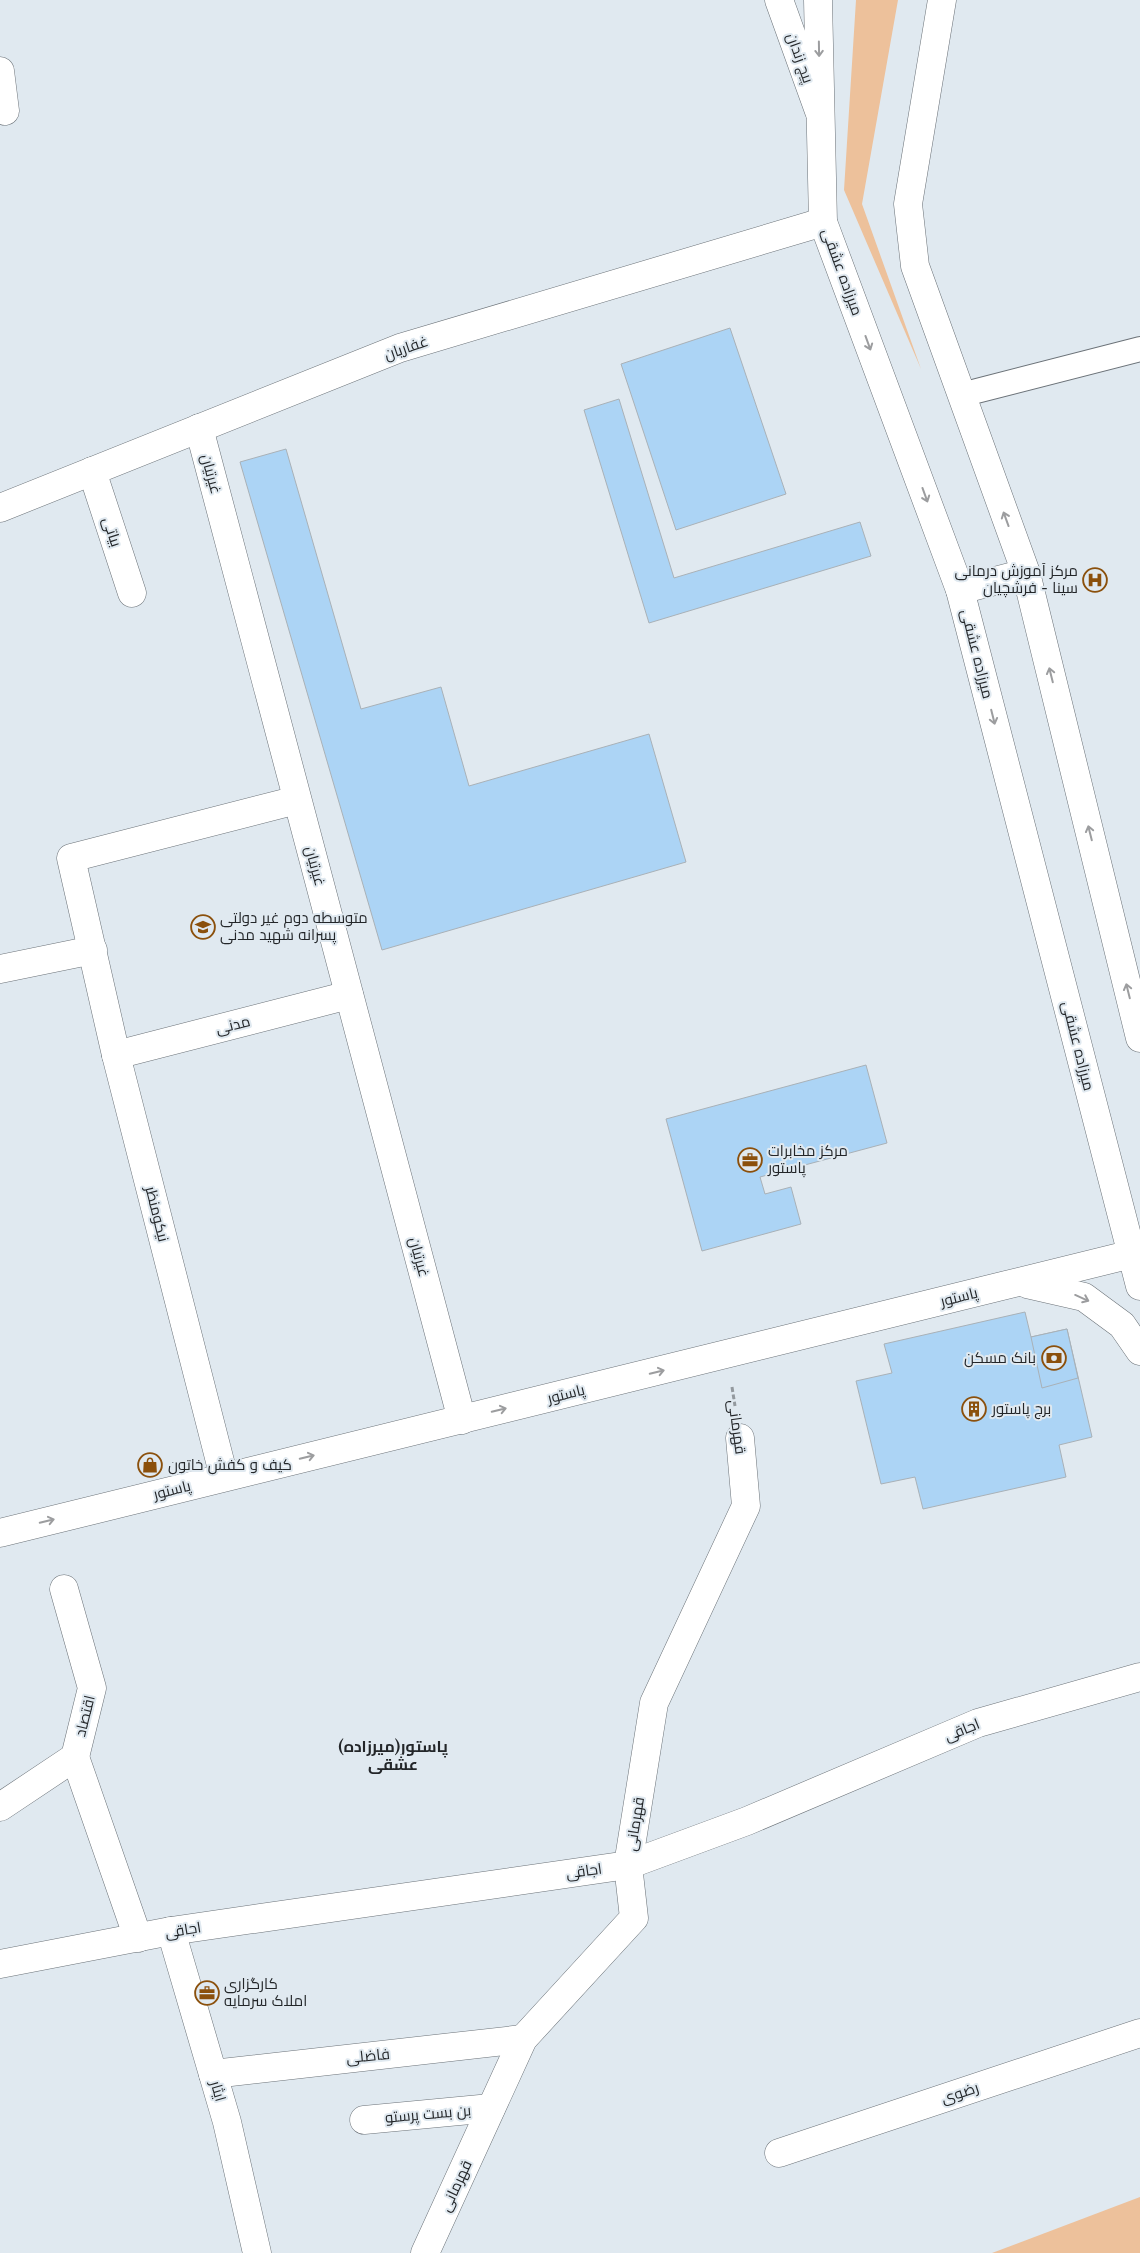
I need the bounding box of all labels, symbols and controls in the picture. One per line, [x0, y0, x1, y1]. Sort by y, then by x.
street label: پیچ زندان [781, 30, 818, 86]
one-way arrow [815, 40, 824, 56]
street label: میرزاده عشقی [817, 226, 867, 318]
street label: غفاریان [381, 331, 431, 365]
one-way arrow [864, 335, 873, 350]
street label: غیرتیان [196, 452, 226, 496]
one-way arrow [921, 487, 930, 503]
one-way arrow [1001, 512, 1010, 527]
street label: بیاتی [98, 515, 126, 549]
place label: مرکز آموزش درمانی سینا - فرشچیان [954, 561, 1078, 598]
hospital icon: مرکز آموزش درمانی سینا - فرشچیان [1082, 567, 1108, 593]
street label: میرزاده عشقی [956, 607, 998, 701]
one-way arrow [1046, 668, 1055, 684]
one-way arrow [989, 709, 998, 725]
one-way arrow [1085, 825, 1094, 841]
street label: غیرتیان [300, 844, 330, 888]
place label: متوسطه دوم غیر دولتی پسرانه شهید مدنی [220, 908, 368, 945]
school or university icon: متوسطه دوم غیر دولتی پسرانه شهید مدنی [190, 914, 216, 940]
one-way arrow [1123, 983, 1133, 999]
street label: میرزاده عشقی [1057, 999, 1099, 1093]
street label: مدنی [214, 1011, 252, 1039]
place label: مرکز مخابرات پاستور [767, 1141, 848, 1178]
office icon: مرکز مخابرات پاستور [737, 1147, 763, 1173]
street label: نیکومنظر [141, 1183, 174, 1244]
street label: غیرتیان [404, 1235, 434, 1279]
street label: پاستور [937, 1283, 980, 1312]
one-way arrow [1074, 1293, 1089, 1303]
bank icon: بانک مسکن [1041, 1345, 1067, 1371]
place label: بانک مسکن [964, 1348, 1036, 1368]
one-way arrow [648, 1366, 664, 1376]
street label: پاستور [544, 1380, 587, 1409]
building icon: برج پاستور [961, 1396, 987, 1422]
street label: قهرمانی [723, 1398, 751, 1456]
place label: برج پاستور [991, 1399, 1051, 1420]
one-way arrow [490, 1405, 506, 1415]
shop icon: کیف و کفش خاتون [137, 1452, 163, 1478]
one-way arrow [298, 1452, 314, 1461]
place label: کیف و کفش خاتون [168, 1455, 292, 1475]
street label: پاستور [150, 1476, 193, 1505]
one-way arrow [39, 1516, 55, 1526]
street label: اقتصاد [70, 1693, 99, 1739]
street label: اجاقی [941, 1714, 983, 1746]
district label: (پاستور(میرزاده عشقی [338, 1736, 448, 1774]
street label: قهرمانی [621, 1795, 649, 1853]
street label: اجاقی [565, 1859, 603, 1883]
street label: اجاقی [164, 1917, 202, 1943]
place label: کارگزاری املاک سرمایه [224, 1974, 307, 2010]
office icon: کارگزاری املاک سرمایه [194, 1980, 220, 2006]
street label: فاضلی [345, 2044, 391, 2068]
street label: ایثار [206, 2077, 230, 2103]
street label: رضوی [939, 2078, 981, 2108]
street label: بن بست پرستو [384, 2100, 472, 2128]
street label: قهرمانی [435, 2157, 477, 2215]

